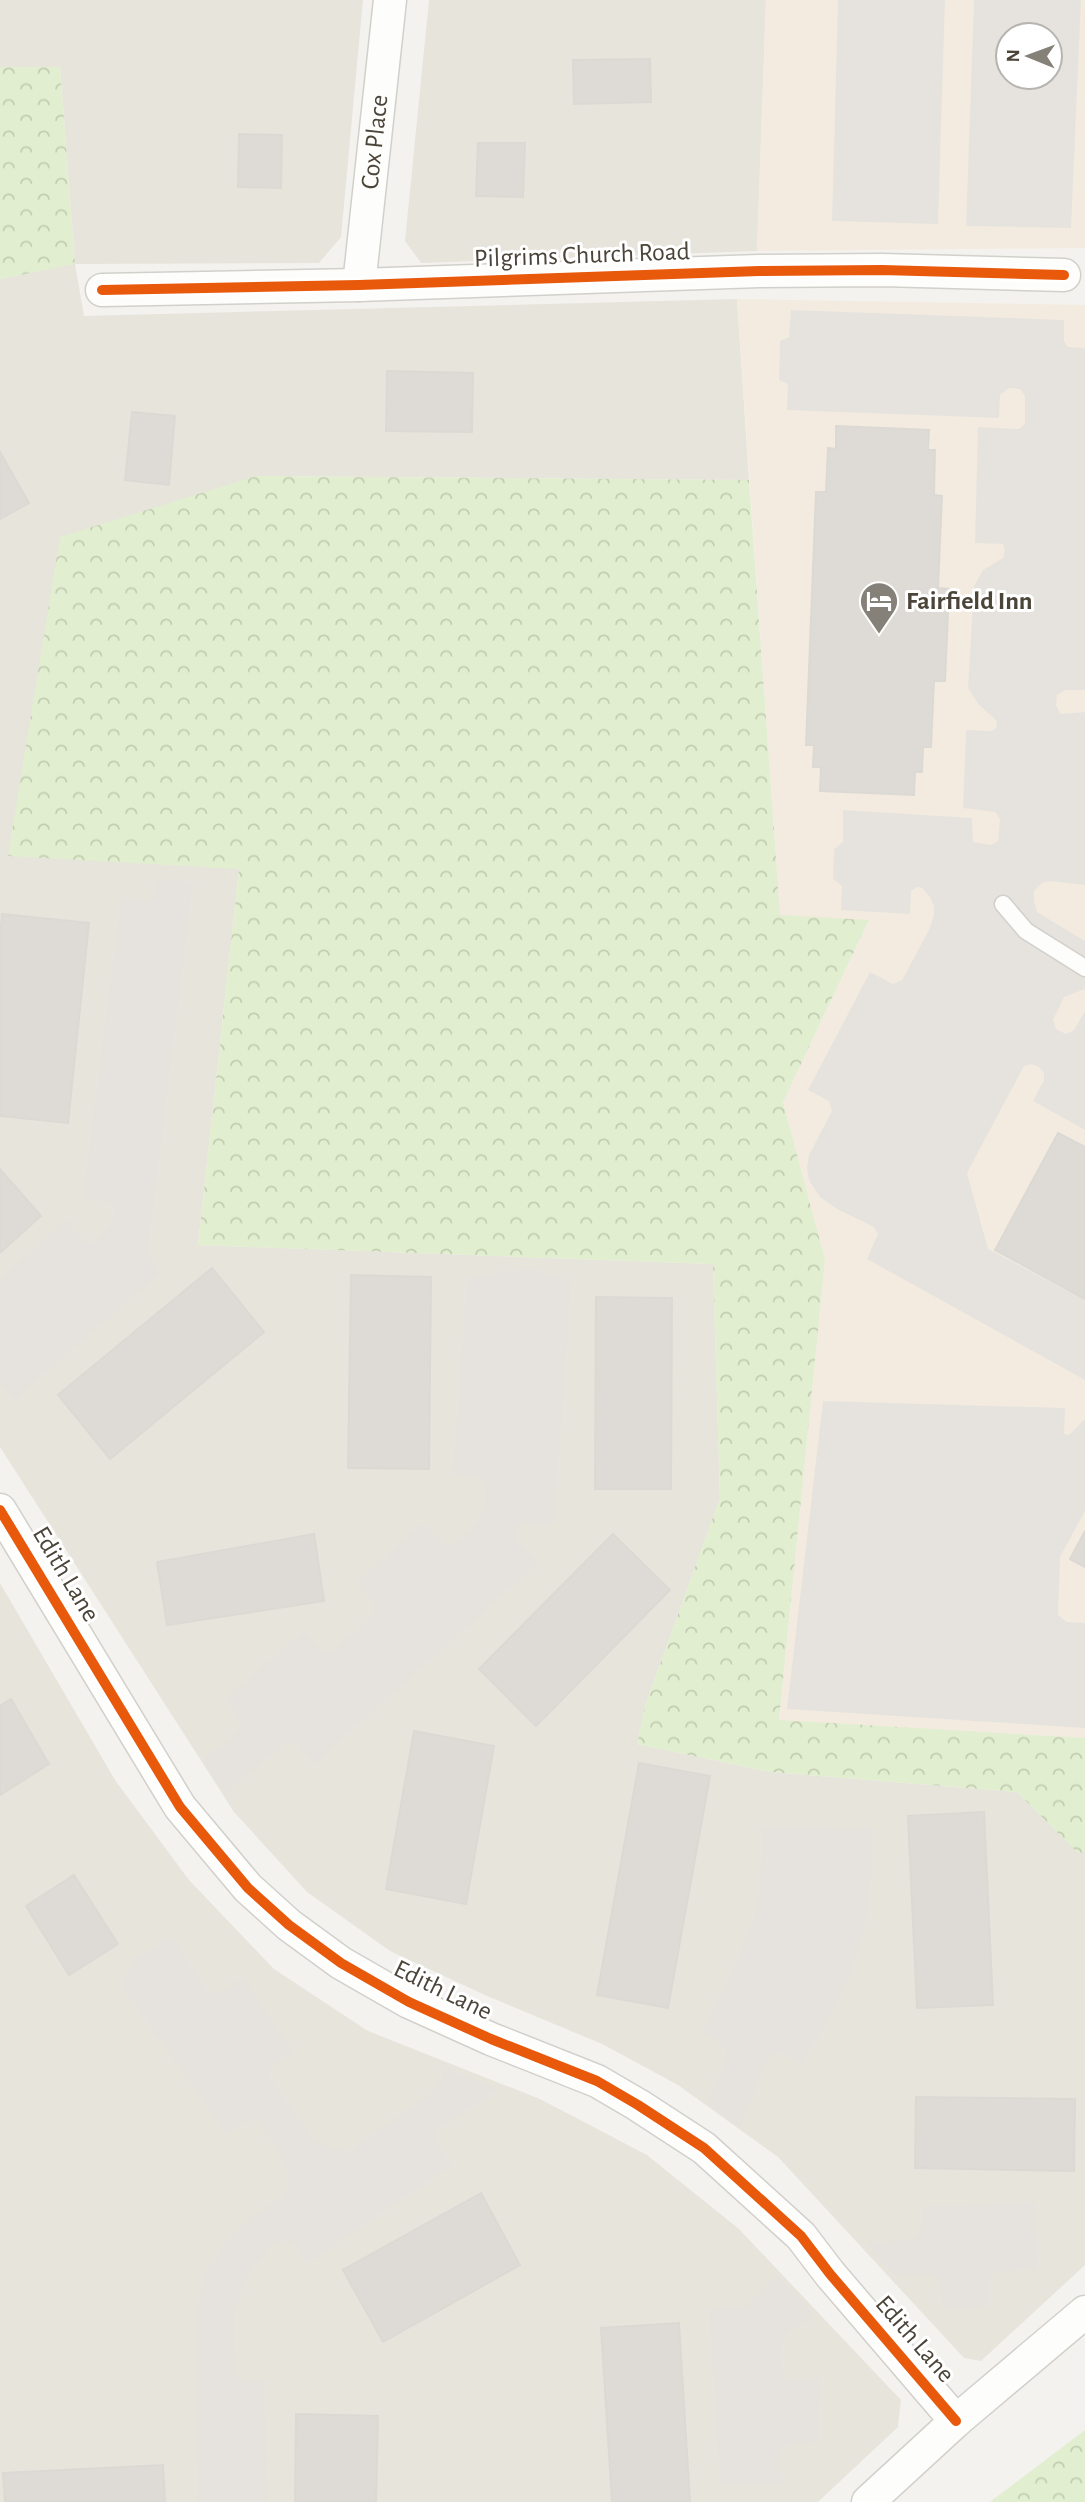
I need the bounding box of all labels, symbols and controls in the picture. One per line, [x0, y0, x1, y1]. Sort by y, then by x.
north arrow [994, 21, 1064, 91]
text: N [1004, 49, 1023, 63]
street label: Cox Place [357, 93, 393, 190]
street label: Pilgrims Church Road [473, 238, 691, 272]
hotel icon: Fairfield Inn [858, 580, 900, 635]
place label: Fairfield Inn [906, 588, 1033, 614]
street label: Edith Lane [28, 1522, 104, 1626]
street label: Edith Lane [390, 1955, 496, 2025]
street label: Edith Lane [871, 2291, 959, 2387]

